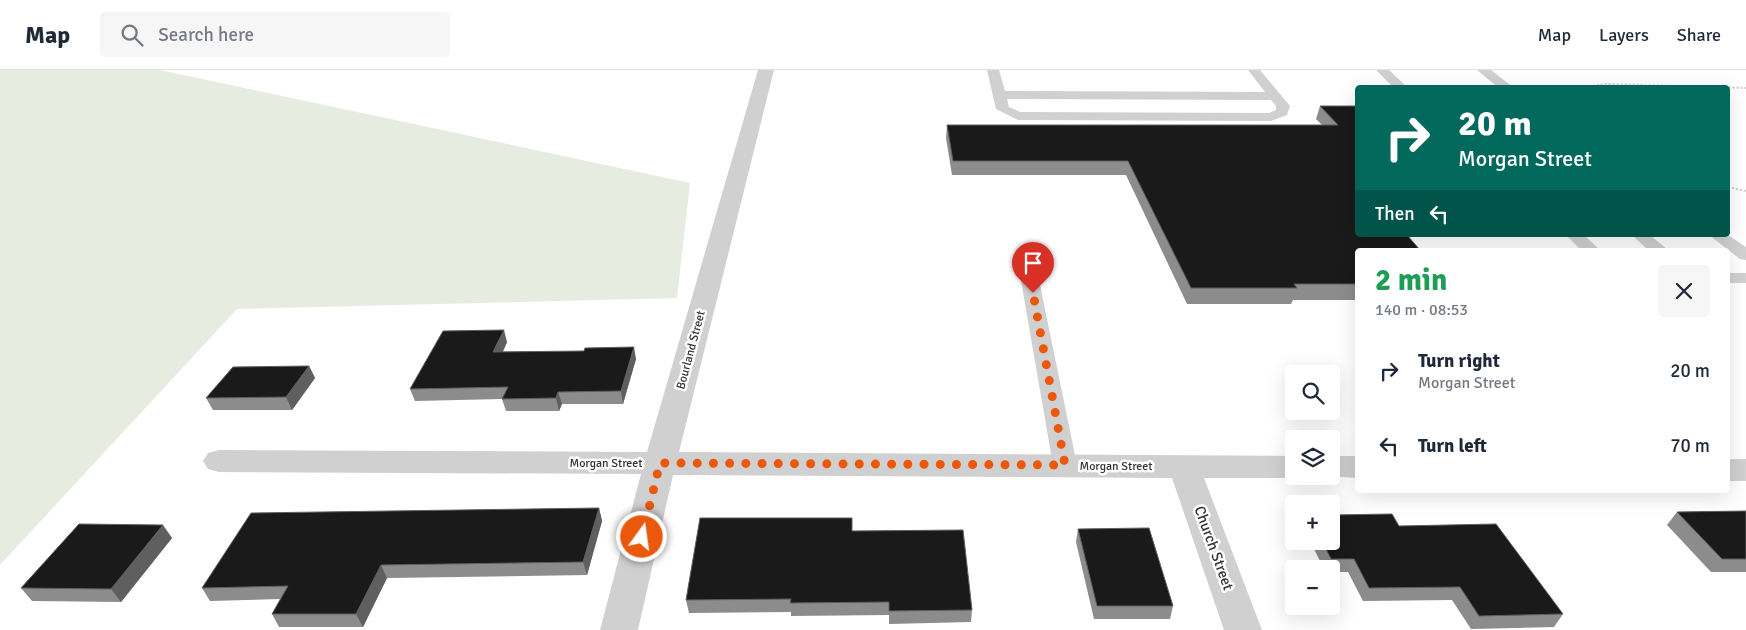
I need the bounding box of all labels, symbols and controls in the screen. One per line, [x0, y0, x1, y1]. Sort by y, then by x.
search box [100, 12, 450, 57]
text: Map [25, 20, 70, 50]
icon: search [118, 21, 146, 49]
text: Search here [158, 23, 254, 47]
text: Map [1538, 24, 1571, 46]
text: Layers [1599, 24, 1649, 46]
text: Share [1677, 24, 1721, 46]
text: 20 m [1458, 102, 1532, 145]
icon: right [1375, 105, 1440, 170]
text: Morgan Street [1458, 145, 1592, 172]
icon: left [1425, 200, 1453, 228]
text: Then [1375, 202, 1415, 226]
pin [1012, 242, 1054, 293]
icon: arrive [1019, 249, 1047, 277]
text: 2 min [1375, 262, 1447, 299]
button: close [1658, 265, 1710, 317]
text: 140 m · 08:53 [1375, 300, 1468, 320]
street label: Bourland Street [673, 309, 709, 391]
text: Turn right [1418, 349, 1500, 373]
icon: right [1375, 357, 1403, 385]
text: 20 m [1670, 359, 1710, 383]
map controls [1285, 365, 1340, 615]
button: search [1285, 365, 1340, 420]
text: Morgan Street [1418, 373, 1515, 393]
button: layers [1285, 430, 1340, 485]
icon: left [1375, 432, 1403, 460]
text: Turn left [1418, 434, 1487, 458]
text: 70 m [1670, 434, 1710, 458]
street label: Morgan Street [569, 456, 643, 471]
street label: Morgan Street [1079, 459, 1153, 474]
button: + [1285, 495, 1340, 550]
street label: Church Street [1190, 503, 1238, 593]
position arrow [615, 510, 667, 562]
button: − [1285, 560, 1340, 615]

